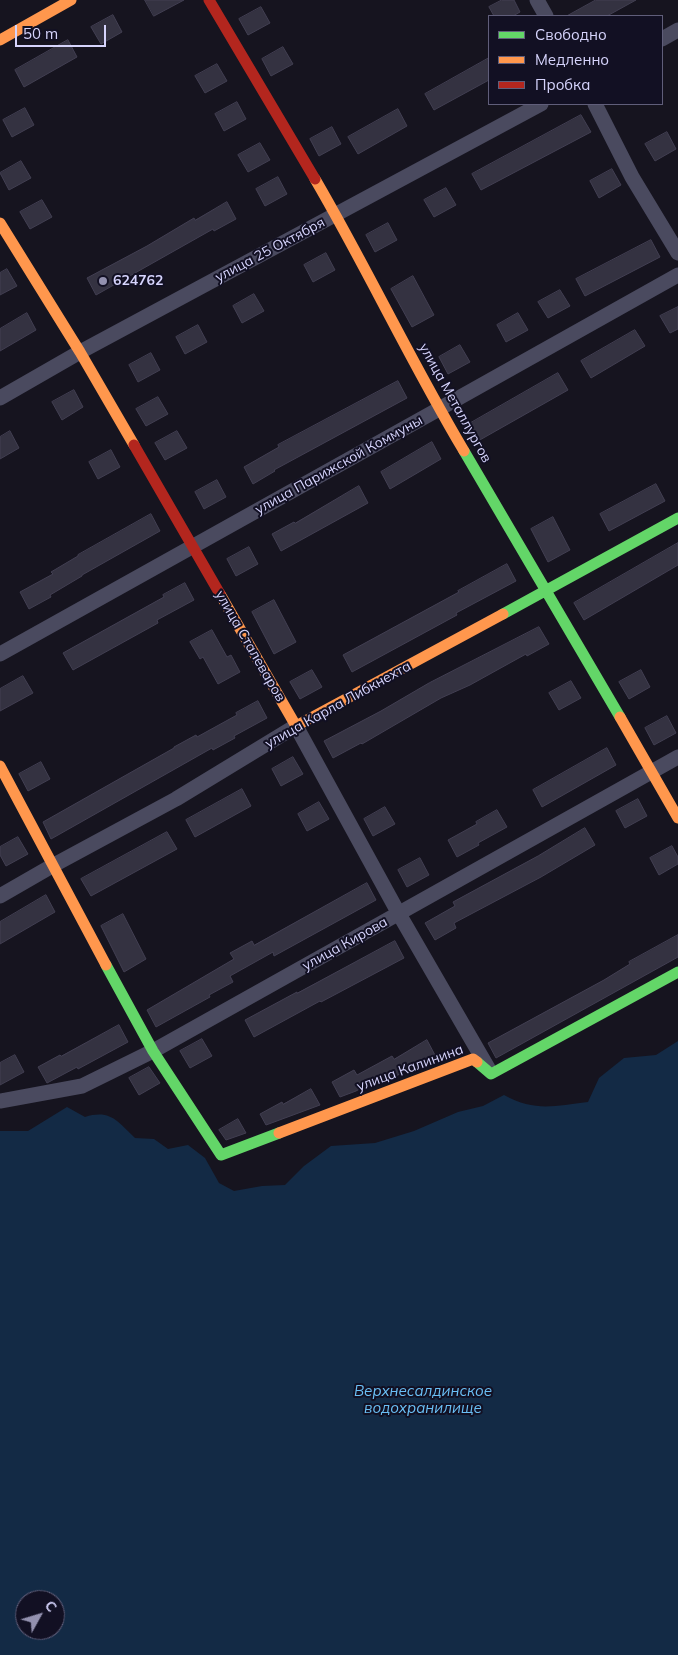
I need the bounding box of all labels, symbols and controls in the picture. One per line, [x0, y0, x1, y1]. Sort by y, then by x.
scale bar [18, 15, 109, 47]
legend [488, 15, 663, 105]
text: 50 m [23, 24, 58, 43]
text: Свободно [535, 25, 607, 44]
text: Медленно [535, 50, 609, 69]
text: Пробка [535, 75, 590, 94]
street label: улица 25 Октября [212, 214, 328, 286]
place label: 624762 [113, 273, 163, 289]
marker: 624762 [97, 275, 109, 287]
street label: улица Металлургов [415, 340, 495, 466]
street label: улица Парижской Коммуны [252, 412, 426, 518]
street label: улица Сталеваров [211, 587, 289, 705]
street label: улица Карла Либкнехта [262, 658, 414, 752]
street label: улица Кирова [299, 914, 391, 974]
street label: улица Калинина [354, 1041, 466, 1095]
water label: Верхнесалдинское водохранилище [354, 1382, 492, 1417]
north arrow [15, 1590, 65, 1640]
text: С [41, 1597, 61, 1616]

